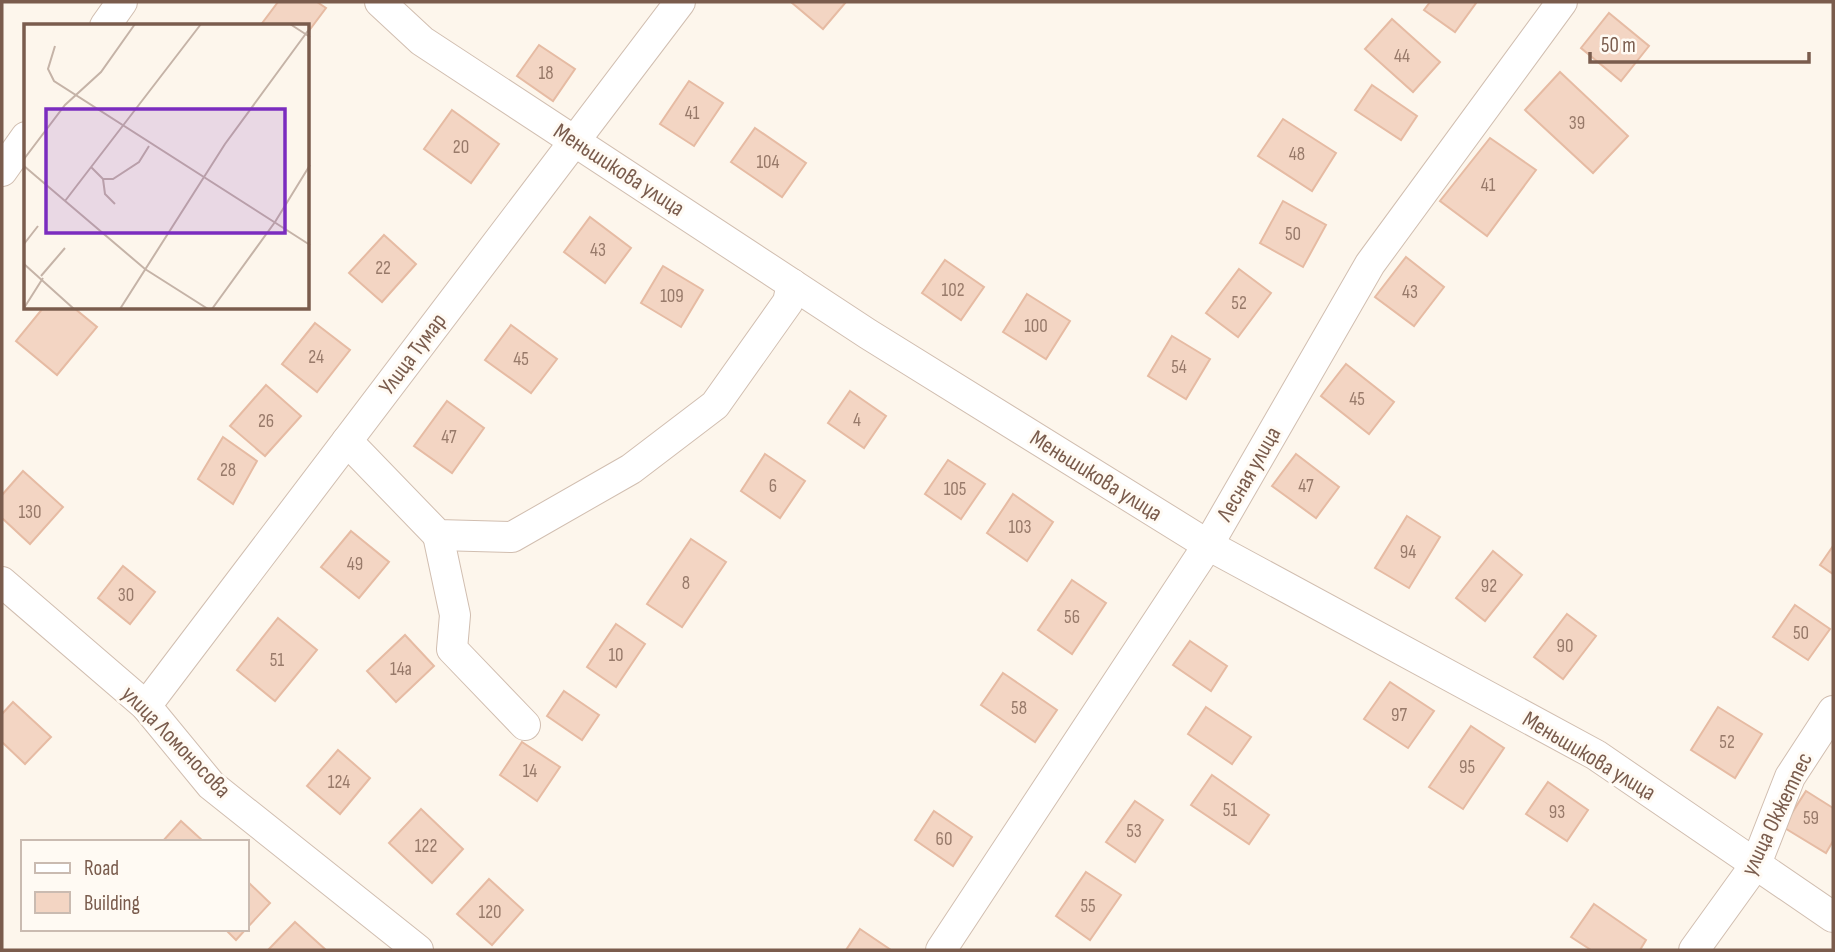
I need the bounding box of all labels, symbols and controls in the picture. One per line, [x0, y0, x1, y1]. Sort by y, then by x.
scale bar [1590, 21, 1809, 65]
inset map [24, 24, 310, 310]
text: 50 m [1601, 33, 1636, 58]
house number: 44 [1394, 45, 1410, 68]
house number: 18 [539, 62, 553, 85]
house number: 41 [685, 102, 700, 125]
house number: 39 [1569, 112, 1585, 135]
street label: Меньшикова улица [548, 117, 690, 223]
house number: 20 [453, 136, 469, 159]
house number: 48 [1289, 143, 1305, 166]
house number: 104 [756, 151, 780, 174]
house number: 41 [1481, 174, 1496, 197]
house number: 50 [1285, 223, 1301, 246]
house number: 43 [590, 239, 606, 262]
house number: 22 [375, 257, 391, 280]
house number: 102 [942, 279, 964, 302]
house number: 43 [1402, 281, 1418, 304]
house number: 109 [660, 285, 684, 308]
house number: 52 [1231, 292, 1247, 315]
street label: Улица Тумар [373, 308, 453, 400]
house number: 100 [1024, 315, 1048, 338]
house number: 24 [308, 346, 324, 369]
house number: 45 [513, 348, 529, 371]
house number: 54 [1171, 356, 1187, 379]
house number: 45 [1349, 388, 1365, 411]
house number: 4 [853, 409, 861, 432]
house number: 26 [258, 410, 274, 433]
street label: Лесная улица [1210, 422, 1287, 527]
street label: Меньшикова улица [1025, 424, 1167, 528]
house number: 47 [441, 426, 457, 449]
house number: 28 [220, 459, 236, 482]
house number: 6 [769, 475, 777, 498]
house number: 47 [1298, 475, 1314, 498]
house number: 105 [944, 478, 966, 501]
house number: 130 [18, 501, 42, 524]
house number: 103 [1008, 516, 1032, 539]
house number: 94 [1400, 541, 1416, 564]
house number: 49 [347, 553, 363, 576]
house number: 8 [682, 572, 690, 595]
house number: 92 [1481, 575, 1497, 598]
house number: 30 [118, 584, 134, 607]
house number: 56 [1064, 606, 1080, 629]
house number: 50 [1793, 622, 1809, 645]
house number: 90 [1557, 635, 1573, 658]
house number: 10 [608, 644, 624, 667]
house number: 51 [270, 649, 284, 672]
house number: 14а [390, 658, 412, 681]
street label: улица Ломоносова [116, 680, 236, 804]
house number: 58 [1011, 697, 1027, 720]
house number: 97 [1391, 704, 1407, 727]
street label: Меньшикова улица [1517, 705, 1661, 807]
house number: 52 [1719, 731, 1735, 754]
street label: улица Окжетпес [1735, 748, 1819, 880]
house number: 95 [1459, 756, 1475, 779]
house number: 14 [523, 760, 537, 783]
house number: 124 [328, 771, 350, 794]
house number: 51 [1223, 799, 1237, 822]
house number: 93 [1549, 801, 1565, 824]
house number: 59 [1803, 807, 1819, 830]
house number: 53 [1126, 820, 1142, 843]
house number: 60 [936, 828, 952, 851]
house number: 122 [415, 835, 437, 858]
legend [21, 840, 248, 931]
text: Road [84, 856, 119, 881]
text: Building [84, 891, 140, 916]
house number: 55 [1080, 895, 1096, 918]
house number: 120 [478, 901, 502, 924]

